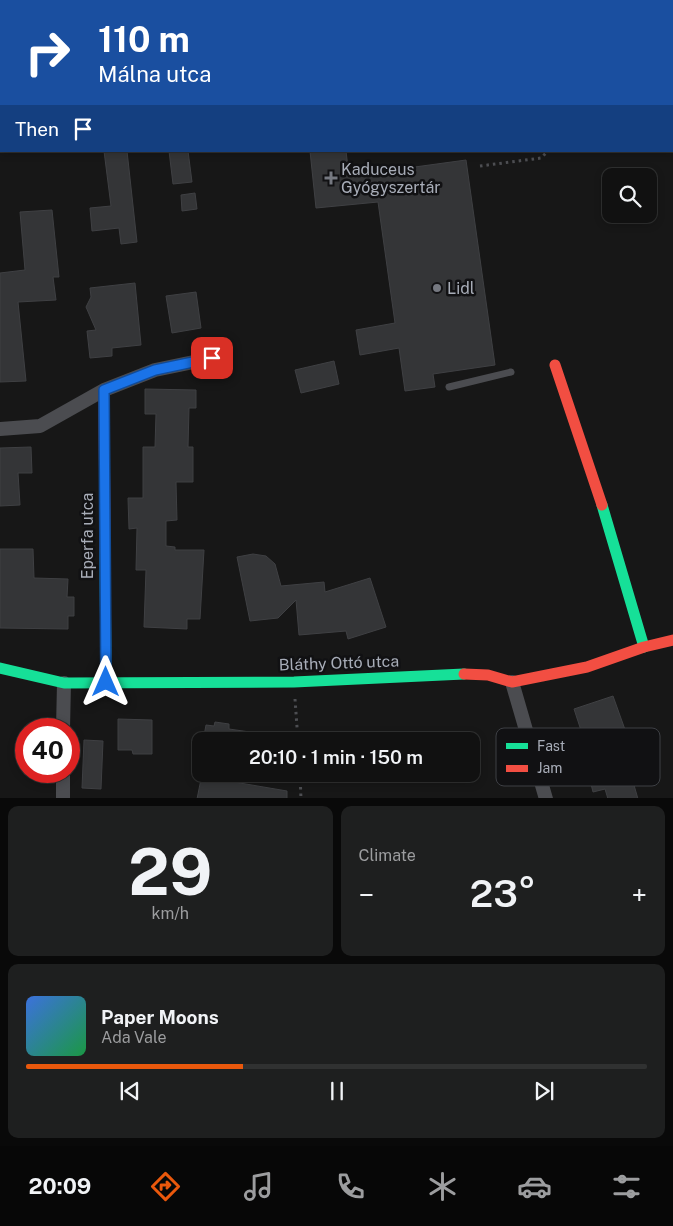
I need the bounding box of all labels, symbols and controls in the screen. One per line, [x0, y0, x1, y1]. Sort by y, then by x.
text: 110 m [98, 19, 190, 60]
icon: right [15, 20, 80, 85]
text: Málna utca [98, 61, 211, 87]
icon: arrive [69, 115, 97, 143]
text: Then [15, 118, 59, 140]
place label: Kaduceus Gyógyszertár [341, 160, 441, 197]
map controls [602, 168, 657, 223]
button: search [602, 168, 657, 223]
marker: Kaduceus Gyógyszertár [325, 172, 337, 184]
place label: Lidl [447, 279, 475, 298]
marker: Lidl [431, 282, 443, 294]
pin [191, 337, 233, 379]
icon: arrive [198, 344, 226, 372]
street label: Eperfa utca [78, 493, 97, 579]
street label: Bláthy Ottó utca [279, 651, 399, 675]
position arrow [79, 655, 131, 707]
speed limit sign: 40 [15, 718, 80, 783]
legend [496, 728, 660, 786]
text: Fast [537, 738, 565, 754]
text: 20:10 · 1 min · 150 m [249, 746, 423, 768]
text: Jam [537, 760, 562, 776]
text: 29 [128, 833, 212, 910]
text: Climate [359, 846, 416, 865]
text: 23° [470, 871, 536, 916]
text: − [359, 878, 374, 911]
text: + [631, 878, 647, 911]
text: km/h [151, 904, 189, 923]
text: Paper Moons [101, 1006, 219, 1028]
text: Ada Vale [101, 1028, 166, 1047]
icon: previous [116, 1077, 144, 1105]
icon: pause [323, 1077, 351, 1105]
icon: next [530, 1077, 558, 1105]
icon: directions [148, 1169, 183, 1204]
icon: music [241, 1169, 276, 1204]
icon: phone [333, 1169, 368, 1204]
icon: climate [425, 1169, 460, 1204]
icon: car [517, 1169, 552, 1204]
icon: filters [609, 1169, 644, 1204]
text: 20:09 [29, 1173, 91, 1199]

